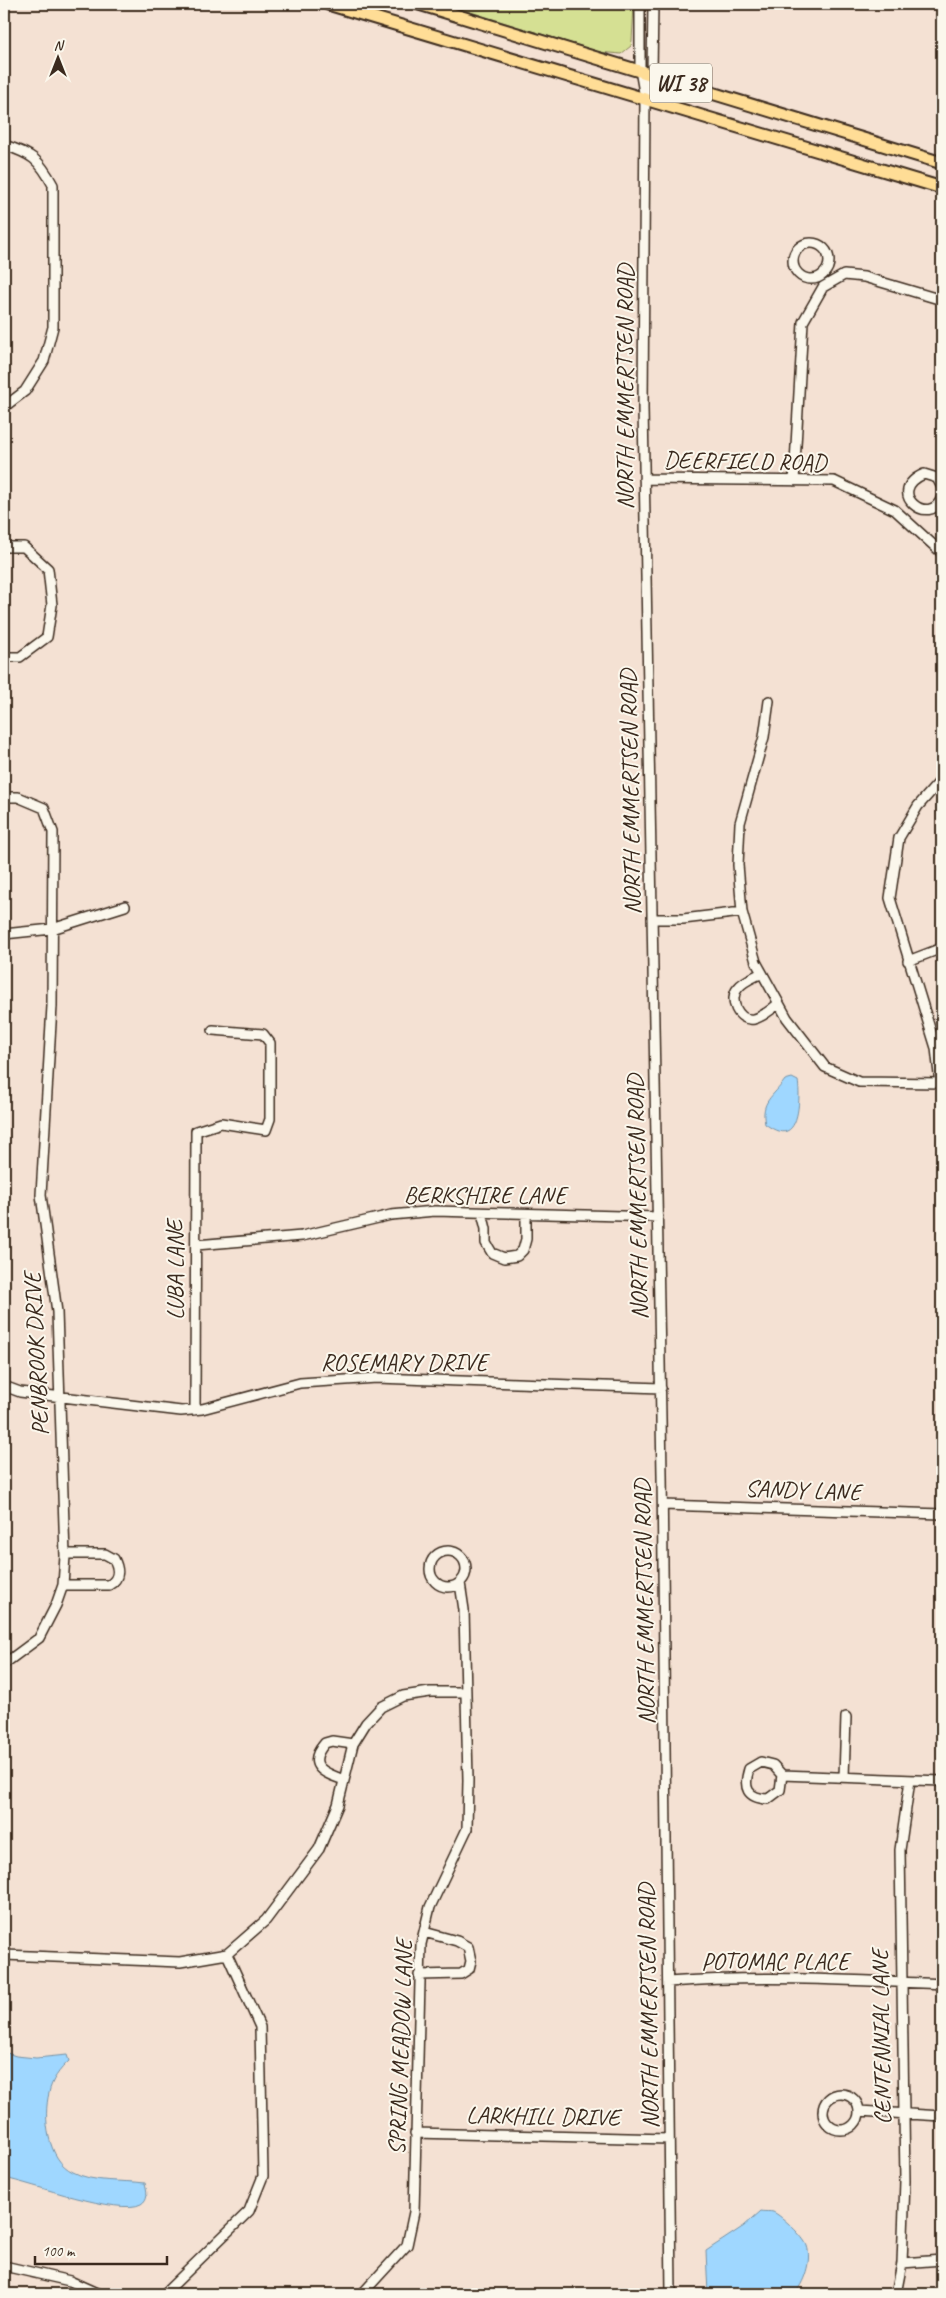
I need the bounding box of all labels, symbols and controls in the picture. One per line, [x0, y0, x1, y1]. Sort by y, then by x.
north arrow [32, 32, 82, 82]
text: N [54, 37, 65, 54]
road number: WI 38 [650, 64, 712, 102]
street label: NORTH EMMERTSEN ROAD [610, 262, 640, 510]
street label: DEERFIELD ROAD [663, 445, 829, 477]
street label: NORTH EMMERTSEN ROAD [613, 667, 647, 915]
street label: NORTH EMMERTSEN ROAD [620, 1072, 654, 1320]
street label: BERKSHIRE LANE [404, 1180, 569, 1210]
street label: LUBA LANE [160, 1217, 190, 1320]
street label: PENBROOK DRIVE [17, 1269, 55, 1437]
street label: ROSEMARY DRIVE [321, 1347, 490, 1377]
street label: SANDY LANE [744, 1473, 864, 1507]
street label: NORTH EMMERTSEN ROAD [627, 1477, 661, 1725]
street label: NORTH EMMERTSEN ROAD [631, 1881, 665, 2129]
street label: SPRING MEADOW LANE [381, 1936, 419, 2156]
street label: POTOMAC PLACE [701, 1946, 852, 1976]
street label: CENTENNIAL LANE [864, 1946, 898, 2125]
street label: LARKHILL DRIVE [466, 2100, 623, 2132]
scale bar [35, 2233, 168, 2265]
text: 100 m [42, 2242, 76, 2261]

